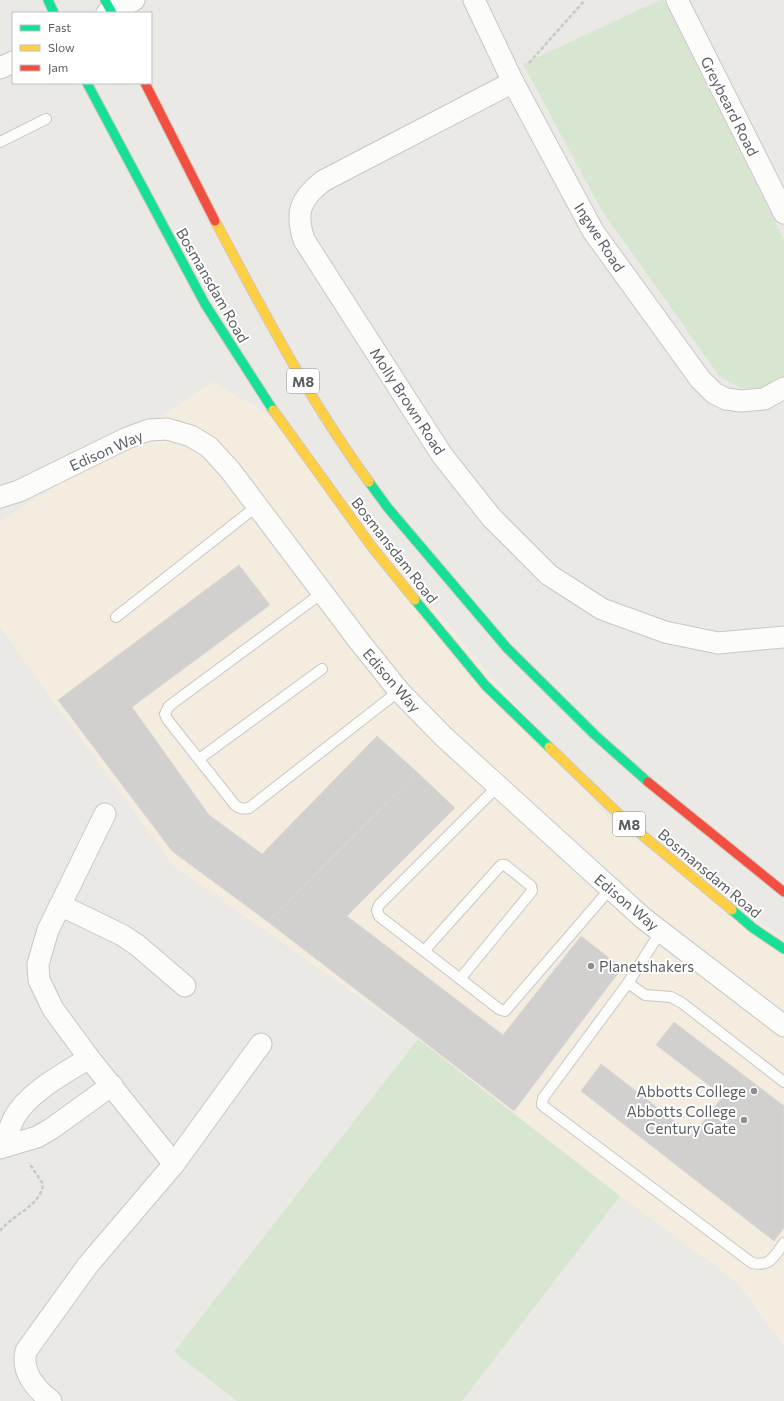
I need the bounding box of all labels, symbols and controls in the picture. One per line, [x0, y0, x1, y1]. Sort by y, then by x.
legend [12, 12, 152, 84]
text: Fast [48, 20, 71, 34]
text: Slow [48, 40, 75, 54]
street label: Greybeard Road [697, 53, 763, 159]
text: Jam [48, 60, 68, 75]
street label: Ingwe Road [571, 199, 629, 275]
street label: Bosmansdam Road [173, 225, 253, 345]
street label: Molly Brown Road [367, 344, 449, 458]
road number: M8 [287, 369, 319, 393]
street label: Edison Way [66, 426, 146, 474]
street label: Bosmansdam Road [348, 494, 442, 606]
street label: Edison Way [359, 644, 425, 716]
road number: M8 [613, 812, 645, 836]
street label: Bosmansdam Road [655, 825, 765, 921]
street label: Edison Way [591, 870, 663, 934]
place label: Planetshakers [599, 957, 694, 975]
marker: Planetshakers [586, 961, 596, 971]
place label: Abbotts College [636, 1082, 746, 1100]
marker: Abbotts College [749, 1086, 759, 1096]
place label: Abbotts College Century Gate [626, 1102, 736, 1137]
marker: Abbotts College Century Gate [739, 1115, 749, 1125]

